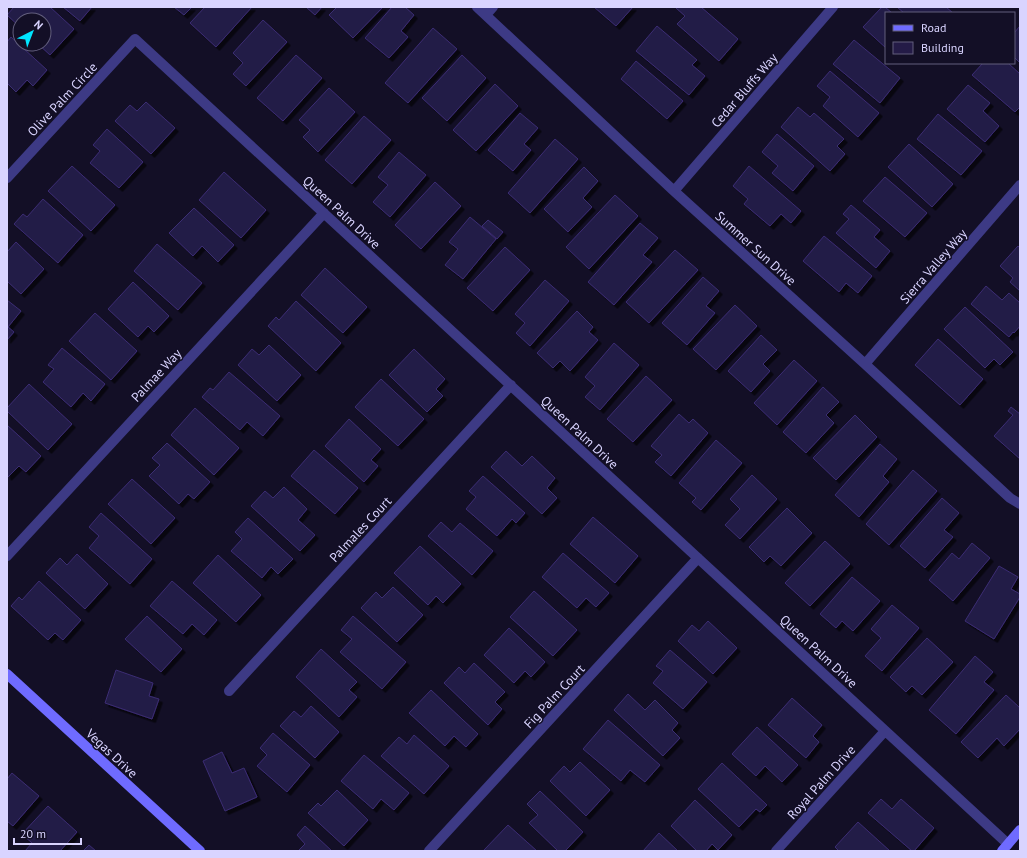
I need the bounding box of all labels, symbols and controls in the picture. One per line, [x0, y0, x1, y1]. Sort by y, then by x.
north arrow [12, 12, 52, 52]
legend [885, 12, 1015, 64]
text: N [31, 17, 46, 32]
text: Road [921, 20, 946, 35]
text: Building [921, 40, 964, 55]
street label: Cedar Bluffs Way [707, 50, 781, 131]
street label: Olive Palm Circle [24, 59, 101, 140]
street label: Queen Palm Drive [299, 172, 384, 253]
street label: Summer Sun Drive [712, 208, 800, 289]
street label: Sierra Valley Way [896, 225, 971, 307]
street label: Palmae Way [127, 345, 185, 406]
street label: Queen Palm Drive [537, 392, 622, 473]
street label: Palmales Court [326, 493, 395, 566]
street label: Queen Palm Drive [776, 611, 861, 692]
street label: Fig Palm Court [520, 660, 589, 732]
street label: Vegas Drive [82, 724, 141, 782]
street label: Royal Palm Drive [784, 742, 859, 823]
scale bar [14, 820, 81, 846]
text: 20 m [20, 826, 46, 841]

